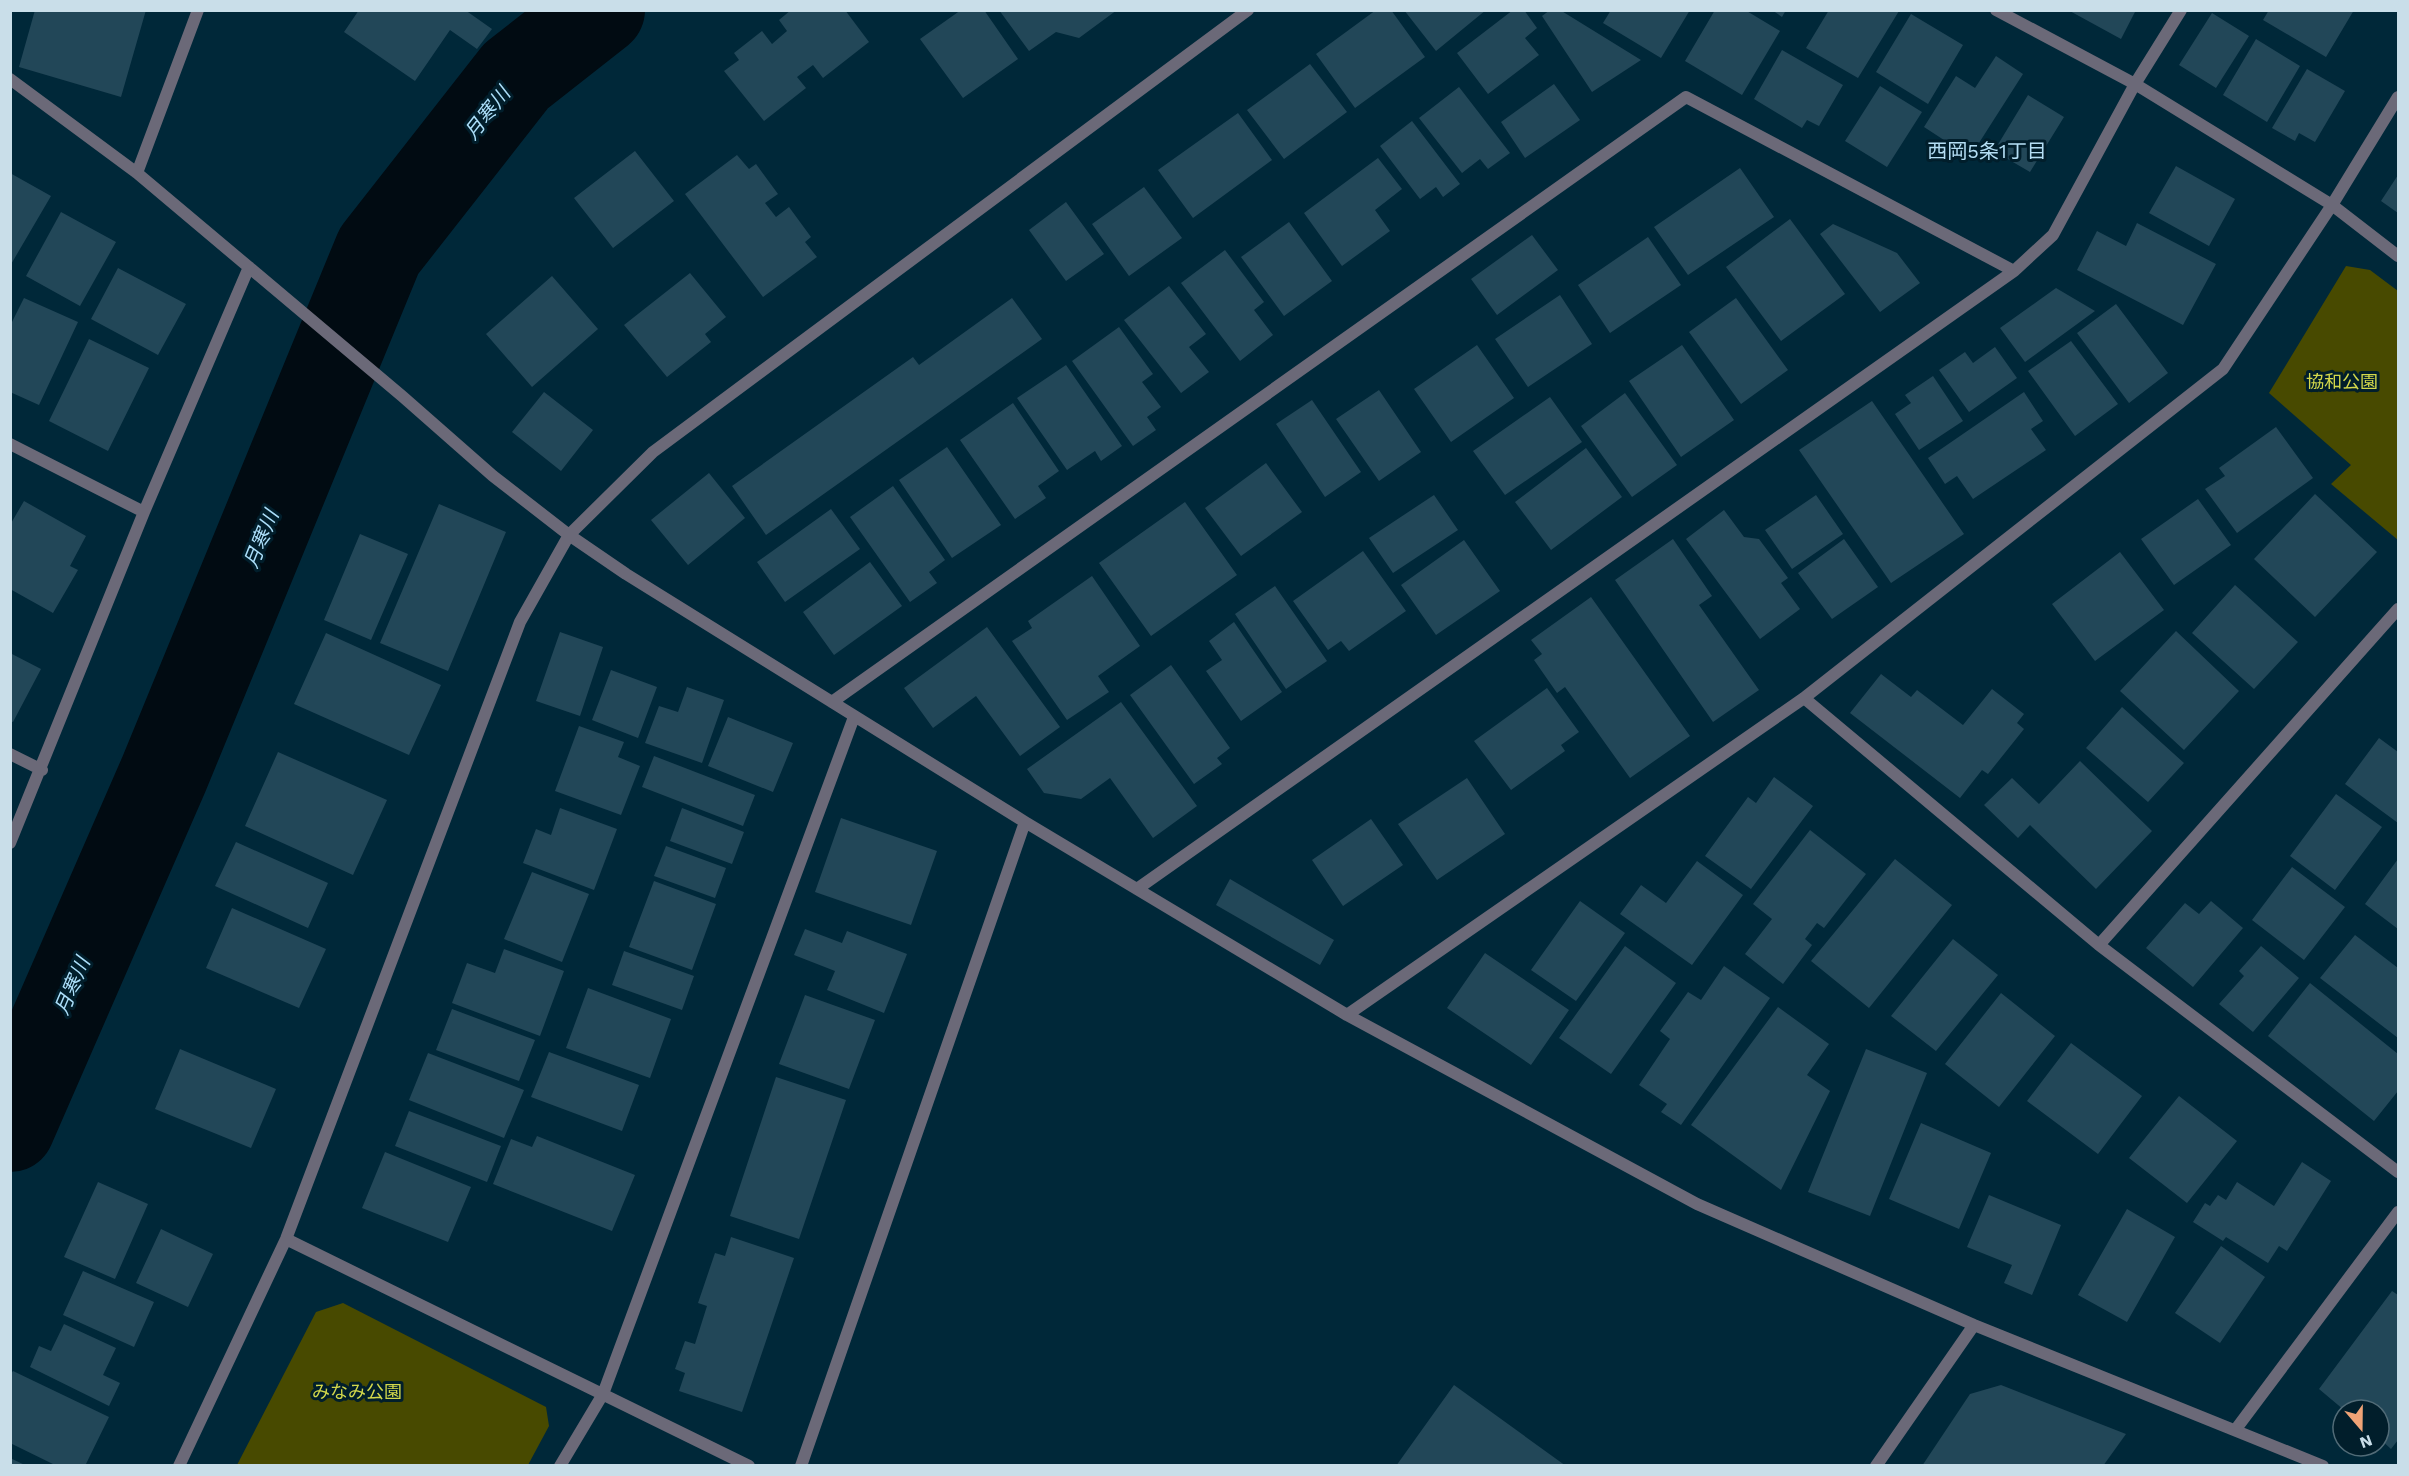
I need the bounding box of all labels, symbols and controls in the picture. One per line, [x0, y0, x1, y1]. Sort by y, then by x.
water label: 月寒川 [459, 80, 516, 144]
district label: 西岡5条1丁目 [1927, 139, 2047, 163]
park label: 協和公園 [2306, 371, 2378, 392]
water label: 月寒川 [239, 505, 284, 571]
water label: 月寒川 [49, 952, 96, 1018]
park label: みなみ公園 [312, 1381, 402, 1402]
north arrow [2331, 1398, 2391, 1458]
text: N [2357, 1431, 2375, 1453]

